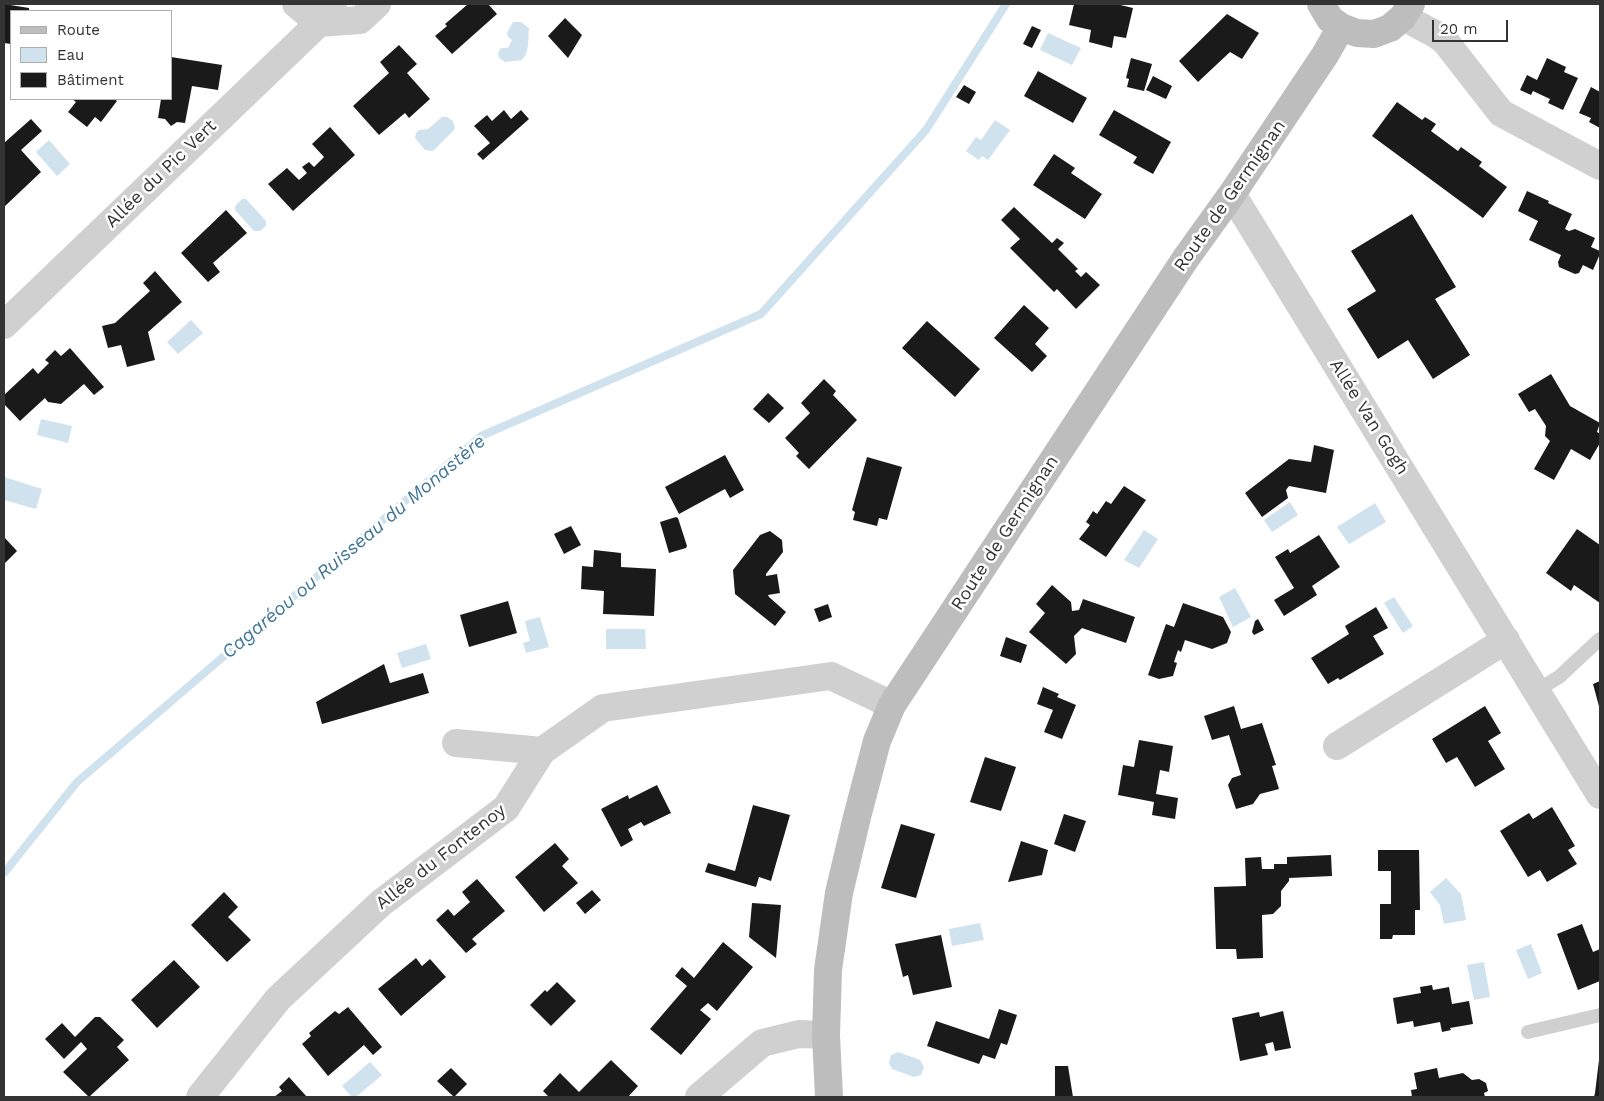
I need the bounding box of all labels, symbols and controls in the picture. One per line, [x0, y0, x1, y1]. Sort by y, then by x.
legend [10, 10, 172, 100]
scale bar [1434, 10, 1510, 42]
text: 20 m [1440, 20, 1478, 38]
text: Route [57, 21, 100, 39]
text: Eau [57, 46, 84, 64]
text: Bâtiment [57, 71, 124, 89]
street label: Allée du Pic Vert [101, 116, 221, 232]
street label: Route de Germignan [1169, 116, 1291, 276]
street label: Allée Van Gogh [1325, 355, 1413, 479]
water label: Cagaréou ou Ruisseau du Monastère [218, 430, 490, 664]
street label: Route de Germignan [947, 452, 1063, 614]
street label: Allée du Fontenoy [372, 800, 510, 914]

